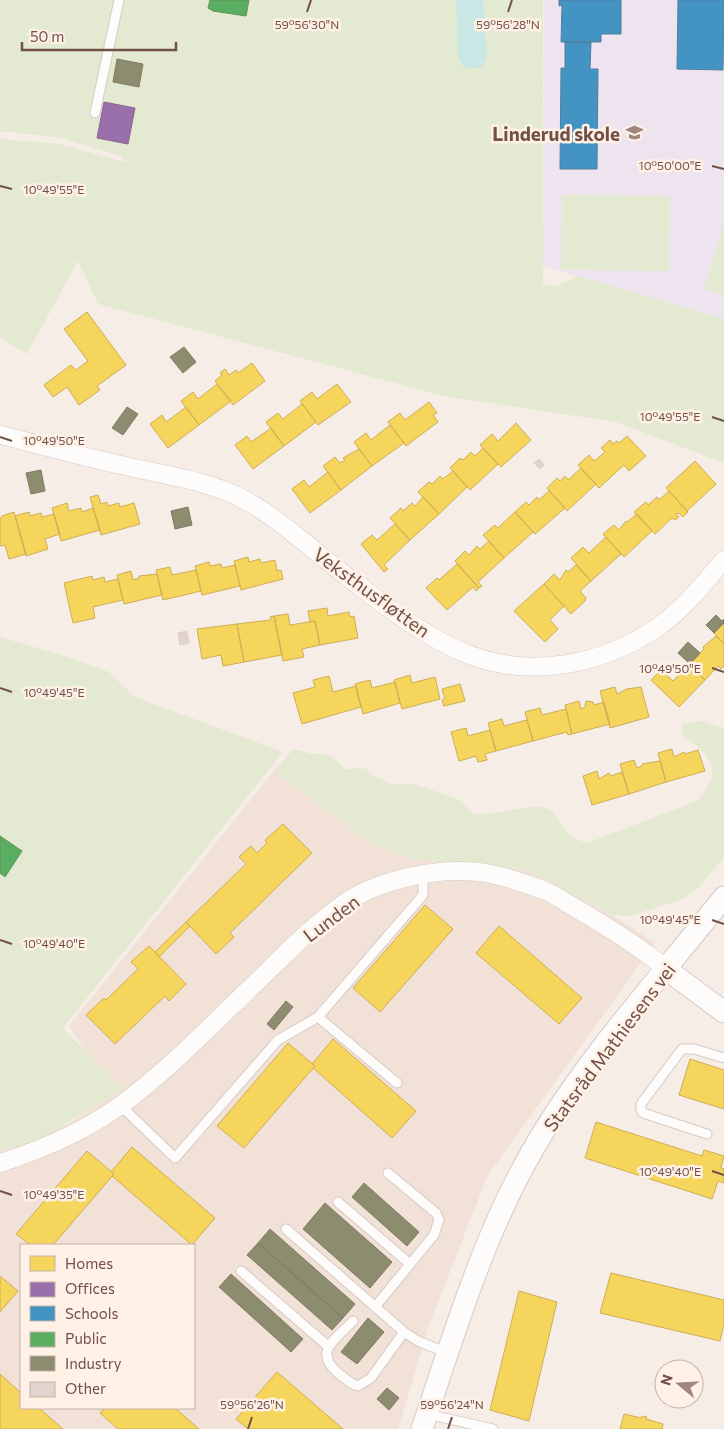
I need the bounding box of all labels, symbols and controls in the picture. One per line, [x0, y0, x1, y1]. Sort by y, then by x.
text: 59°56'30"N [275, 17, 339, 31]
text: 59°56'28"N [476, 17, 540, 31]
scale bar [22, 20, 176, 52]
text: 50 m [30, 27, 64, 45]
place label: Linderud skole [492, 122, 620, 145]
school or university icon: Linderud skole [624, 123, 644, 143]
text: 10°50'00"E [639, 158, 701, 172]
text: 10°49'55"E [24, 182, 84, 196]
text: 10°49'55"E [640, 409, 700, 423]
text: 10°49'50"E [23, 433, 85, 447]
street label: Veksthusfløtten [309, 542, 435, 642]
text: 10°49'50"E [639, 661, 701, 675]
text: 10°49'45"E [23, 685, 85, 699]
street label: Lunden [298, 889, 364, 947]
text: 10°49'45"E [639, 912, 701, 926]
text: 10°49'40"E [23, 936, 85, 950]
street label: Statsråd Mathiesens vei [538, 958, 680, 1136]
text: 10°49'40"E [639, 1164, 701, 1178]
text: 10°49'35"E [24, 1187, 84, 1201]
legend [20, 1244, 195, 1409]
text: Homes [65, 1254, 113, 1272]
text: Offices [65, 1279, 115, 1297]
text: Schools [65, 1304, 119, 1322]
text: Public [65, 1329, 107, 1347]
text: Industry [65, 1354, 122, 1372]
north arrow [654, 1359, 704, 1409]
text: N [656, 1372, 676, 1387]
text: Other [65, 1379, 106, 1397]
text: 59°56'26"N [220, 1397, 284, 1411]
text: 59°56'24"N [420, 1397, 484, 1411]

